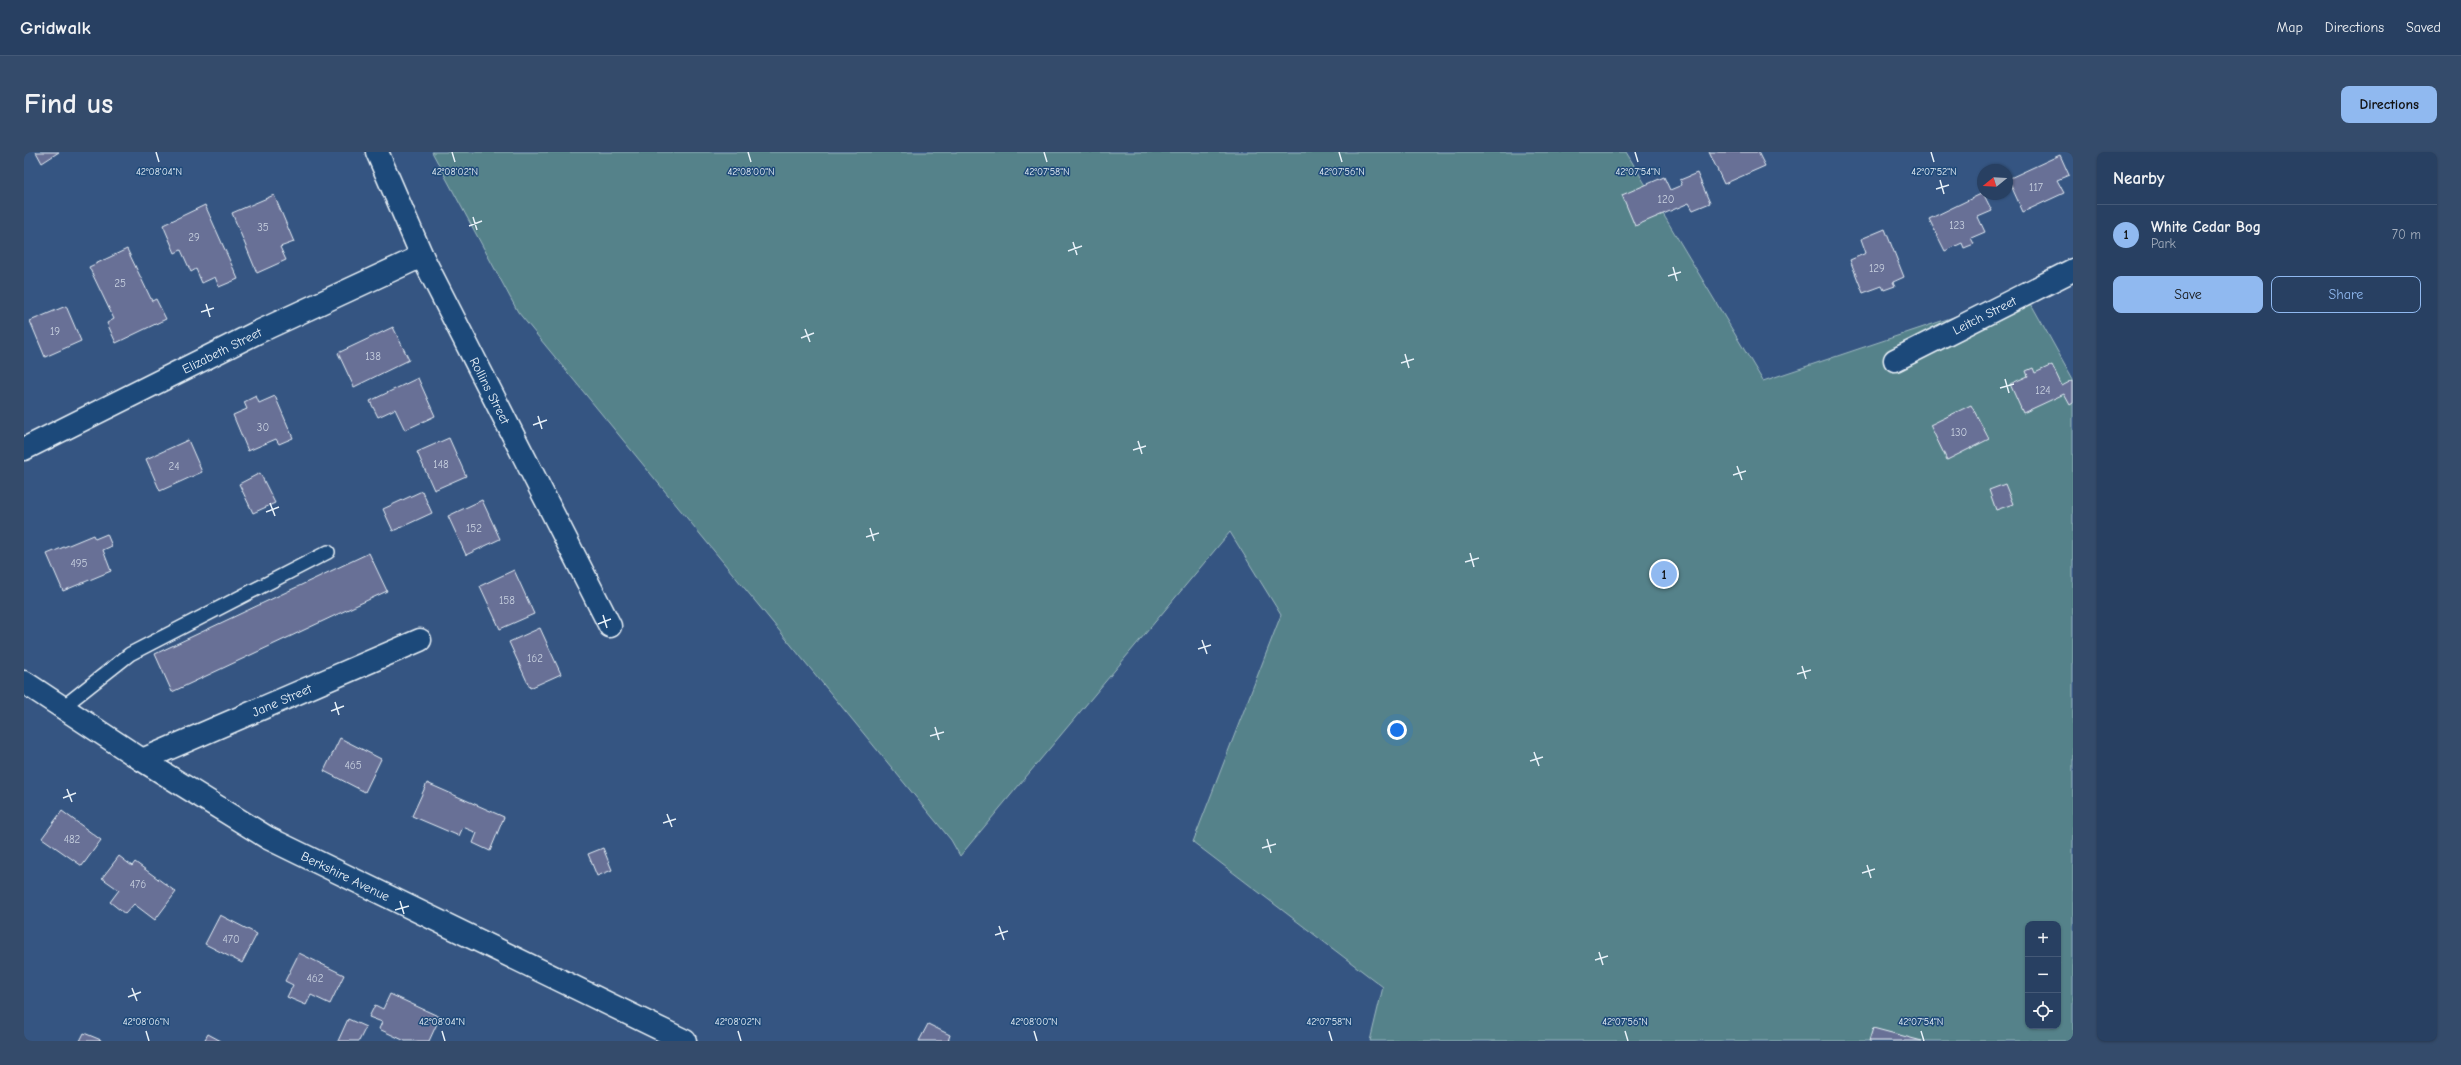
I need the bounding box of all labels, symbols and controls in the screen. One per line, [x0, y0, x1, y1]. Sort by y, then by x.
text: Gridwalk [20, 17, 91, 39]
text: Map [2276, 19, 2303, 36]
text: Directions [2325, 19, 2384, 36]
text: Saved [2406, 19, 2441, 36]
button: Directions [2341, 86, 2437, 123]
text: Find us [24, 88, 113, 120]
north arrow [1977, 164, 2013, 200]
text: 42°08'04"N [136, 166, 182, 178]
text: 42°08'02"N [432, 166, 478, 178]
text: 42°08'00"N [727, 166, 775, 178]
text: 42°07'58"N [1024, 166, 1070, 178]
text: 42°07'56"N [1319, 166, 1365, 178]
text: 42°07'54"N [1616, 166, 1660, 178]
text: 42°07'52"N [1911, 166, 1957, 178]
text: Nearby [2113, 169, 2164, 188]
house number: 117 [2029, 181, 2043, 194]
house number: 120 [1658, 193, 1674, 206]
text: White Cedar Bog [2151, 218, 2261, 236]
house number: 123 [1949, 219, 1965, 232]
house number: 35 [257, 221, 269, 234]
text: 1 [2123, 227, 2129, 242]
text: 70 m [2392, 227, 2421, 242]
house number: 29 [188, 231, 200, 244]
text: Park [2151, 236, 2176, 251]
house number: 129 [1869, 262, 1885, 275]
button: Save [2113, 276, 2263, 313]
button: Share [2271, 276, 2421, 313]
house number: 25 [114, 277, 126, 290]
street label: Leitch Street [1950, 292, 2020, 338]
street label: Elizabeth Street [180, 324, 265, 377]
house number: 19 [50, 325, 60, 338]
house number: 138 [365, 350, 381, 363]
street label: Rollins Street [467, 355, 514, 428]
house number: 124 [2035, 384, 2051, 397]
house number: 30 [257, 421, 269, 434]
house number: 130 [1951, 426, 1967, 439]
house number: 148 [433, 458, 449, 471]
house number: 24 [168, 460, 180, 473]
house number: 152 [466, 522, 482, 535]
house number: 495 [70, 557, 88, 570]
pin: 1 [1651, 559, 1677, 589]
house number: 158 [499, 594, 515, 607]
house number: 162 [527, 652, 543, 665]
street label: Jane Street [250, 680, 315, 720]
your location [1387, 720, 1407, 740]
house number: 465 [344, 759, 362, 772]
house number: 482 [64, 833, 81, 846]
street label: Berkshire Avenue [299, 848, 393, 904]
house number: 476 [130, 878, 146, 891]
map controls [2025, 921, 2061, 1029]
button: + [2025, 921, 2061, 957]
house number: 470 [222, 933, 240, 946]
button: − [2025, 957, 2061, 993]
house number: 462 [306, 972, 324, 985]
button: locate [2025, 993, 2061, 1029]
text: 42°08'06"N [123, 1016, 169, 1028]
text: 42°08'04"N [419, 1016, 465, 1028]
text: 42°08'02"N [715, 1016, 761, 1028]
text: 42°08'00"N [1010, 1016, 1058, 1028]
text: 42°07'58"N [1306, 1016, 1352, 1028]
text: 42°07'56"N [1602, 1016, 1648, 1028]
text: 42°07'54"N [1899, 1016, 1943, 1028]

